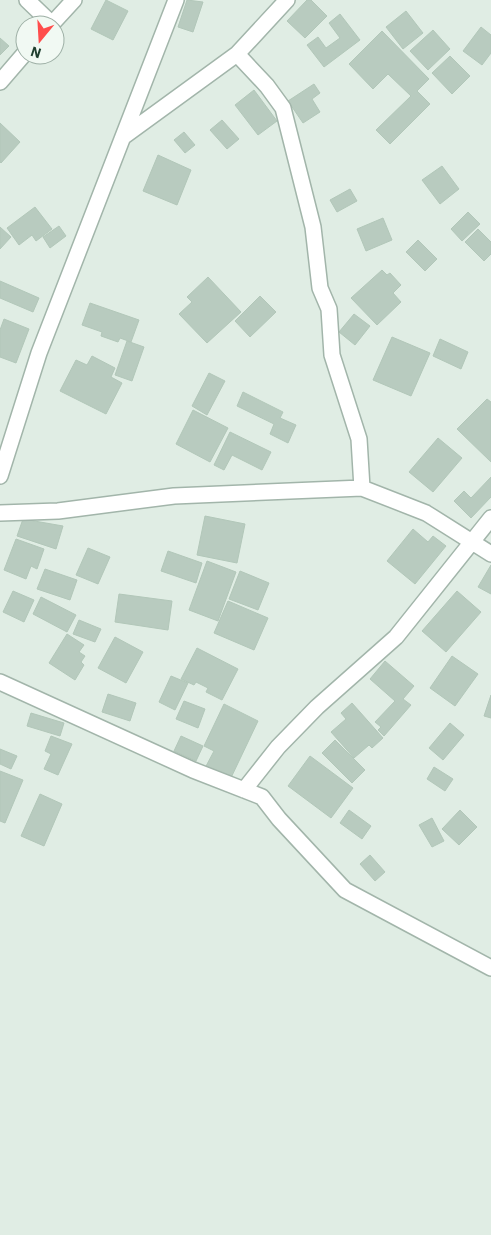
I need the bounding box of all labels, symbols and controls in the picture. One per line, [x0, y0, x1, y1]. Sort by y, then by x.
north arrow [15, 15, 65, 65]
text: N [28, 42, 44, 62]

